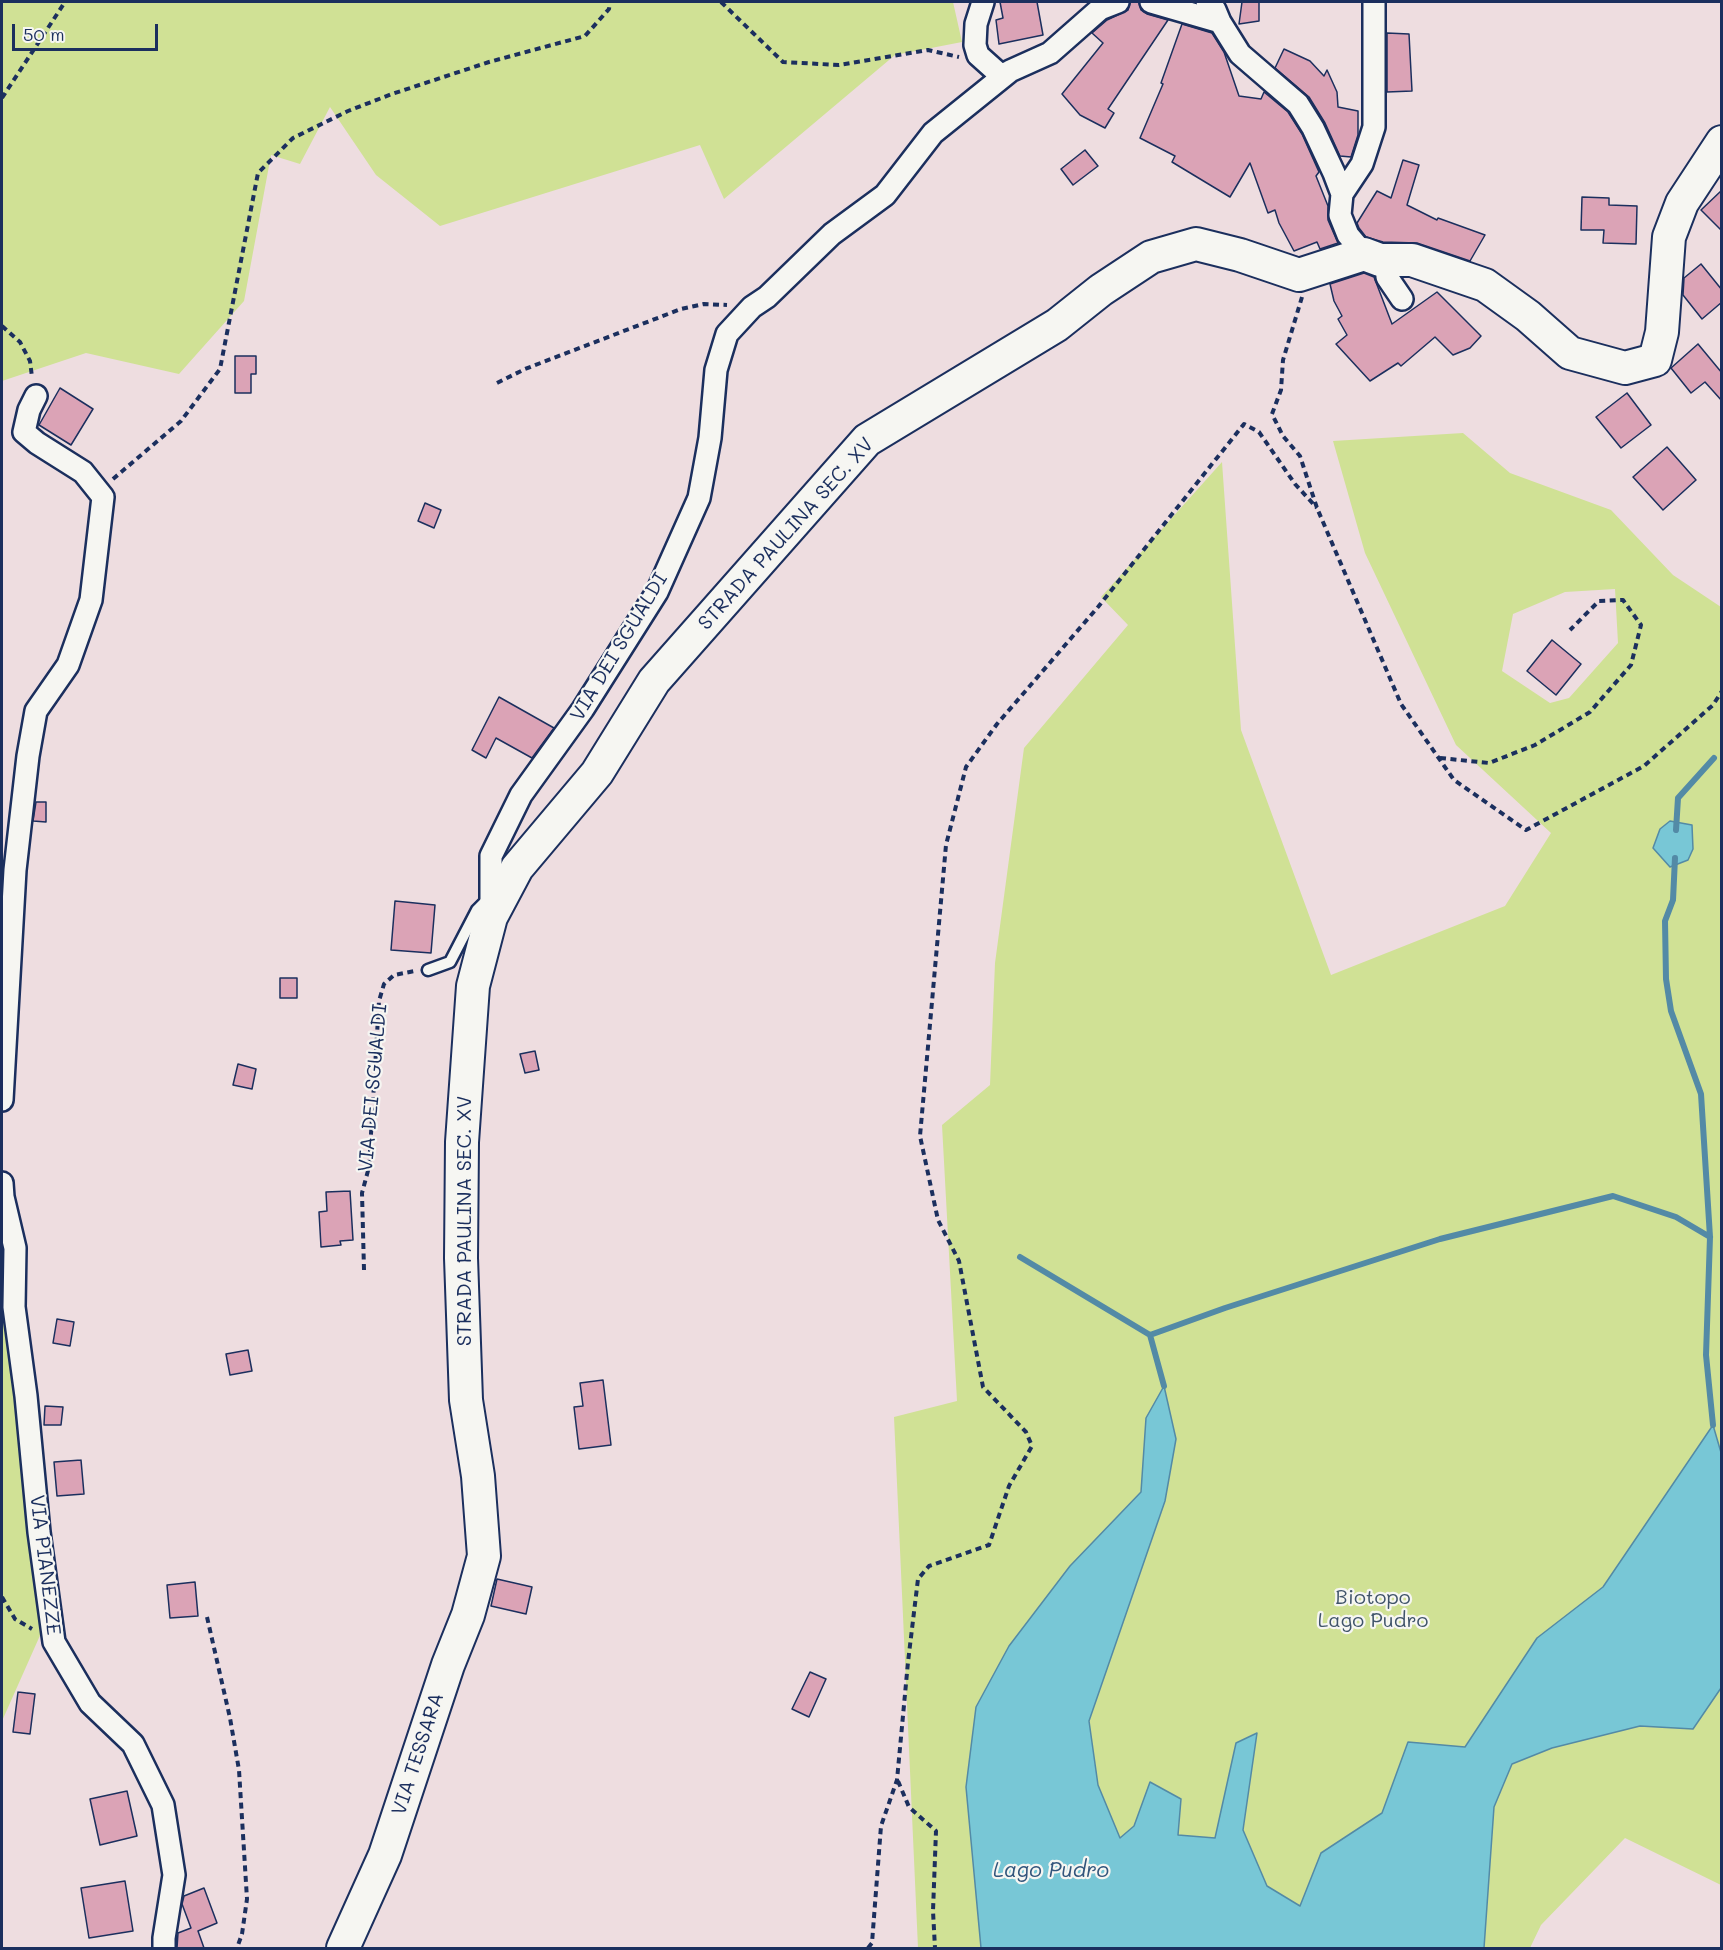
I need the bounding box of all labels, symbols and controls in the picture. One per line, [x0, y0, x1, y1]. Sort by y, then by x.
scale bar [15, 12, 160, 50]
text: 50 m [23, 22, 65, 46]
street label: STRADA PAULINA SEC. XV [693, 433, 879, 635]
street label: VIA DEI SGUALDI [565, 569, 673, 725]
street label: VIA DEI SGUALDI [354, 1003, 392, 1173]
street label: STRADA PAULINA SEC. XV [453, 1096, 477, 1346]
street label: VIA PIANEZZE [24, 1493, 66, 1637]
park label: Biotopo Lago Pudro [1318, 1586, 1428, 1633]
street label: VIA TESSARA [387, 1690, 449, 1818]
water label: Lago Pudro [993, 1858, 1109, 1884]

